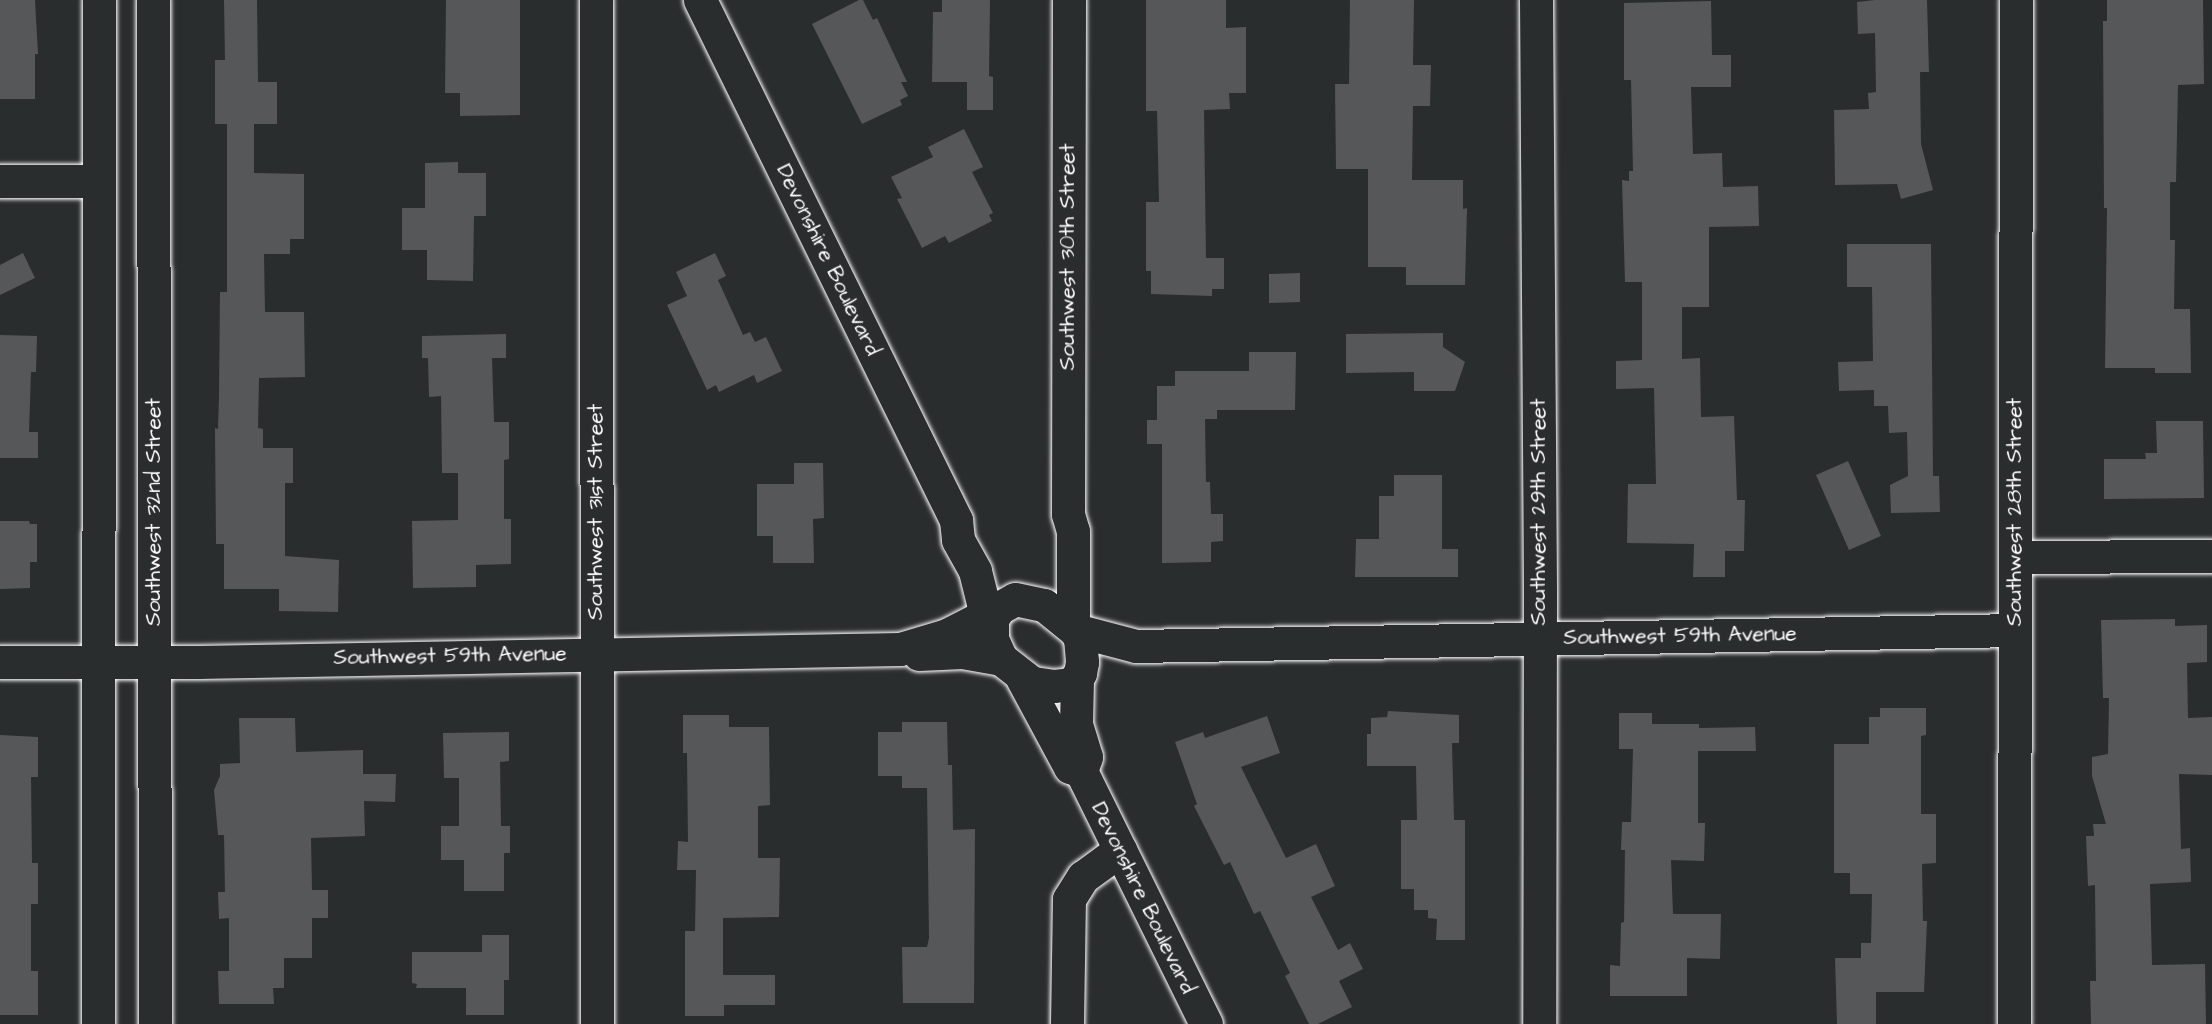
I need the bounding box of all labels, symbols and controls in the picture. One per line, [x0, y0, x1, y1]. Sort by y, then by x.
street label: Southwest 30th Street [1055, 144, 1081, 370]
street label: Devonshire Boulevard [771, 160, 885, 360]
street label: Southwest 32nd Street [141, 398, 167, 626]
street label: Southwest 28th Street [2002, 398, 2028, 626]
street label: Southwest 29th Street [1526, 399, 1552, 625]
street label: Southwest 31st Street [583, 404, 609, 620]
street label: Southwest 59th Avenue [1563, 621, 1797, 651]
street label: Southwest 59th Avenue [333, 641, 567, 671]
street label: Devonshire Boulevard [1086, 798, 1200, 998]

